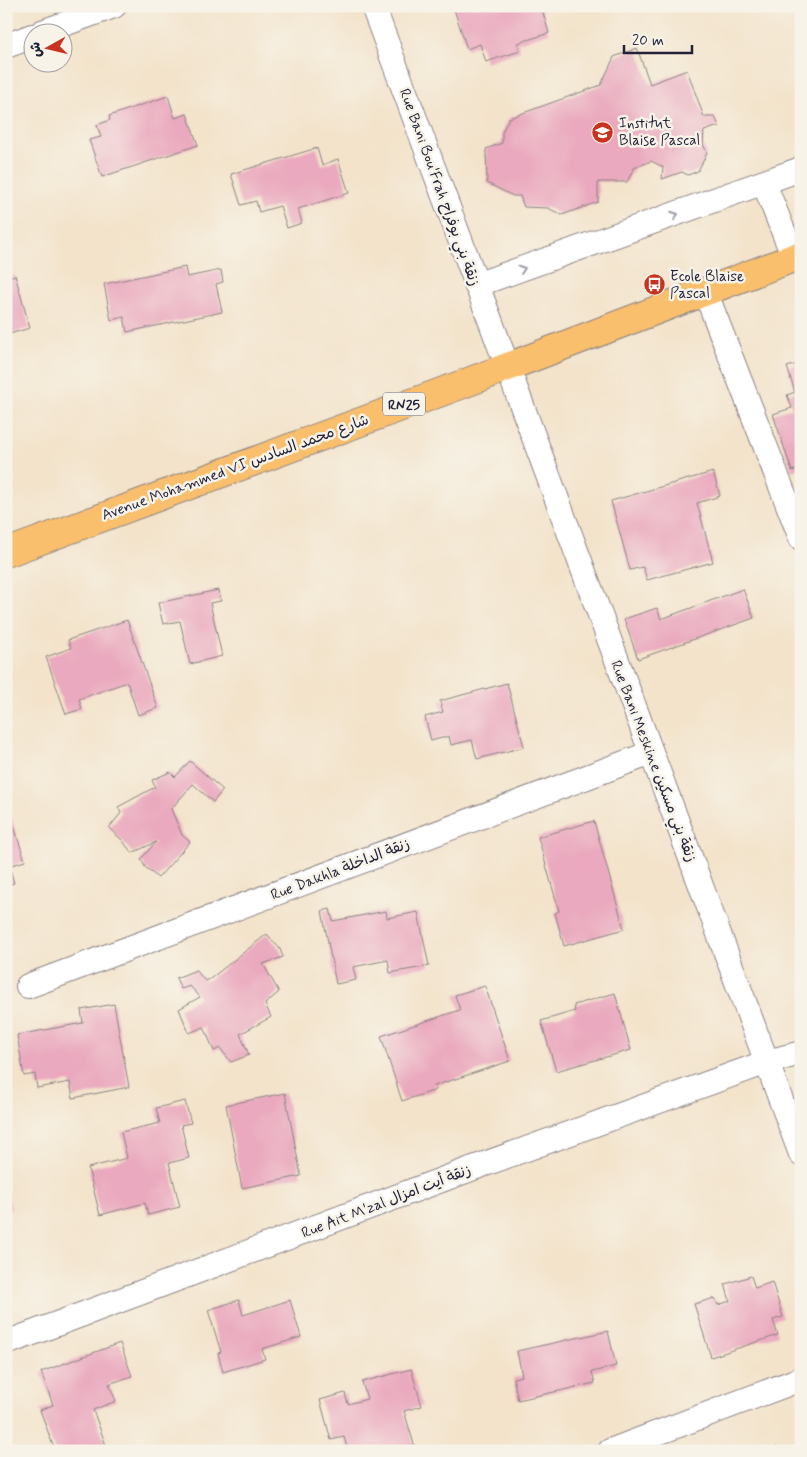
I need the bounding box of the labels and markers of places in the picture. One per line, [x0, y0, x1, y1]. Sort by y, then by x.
place label: Institut Blaise Pascal [619, 114, 700, 151]
school or university icon: Institut Blaise Pascal [591, 120, 615, 144]
place label: Ecole Blaise Pascal [670, 267, 744, 304]
bus stop icon: Ecole Blaise Pascal [642, 273, 666, 297]

